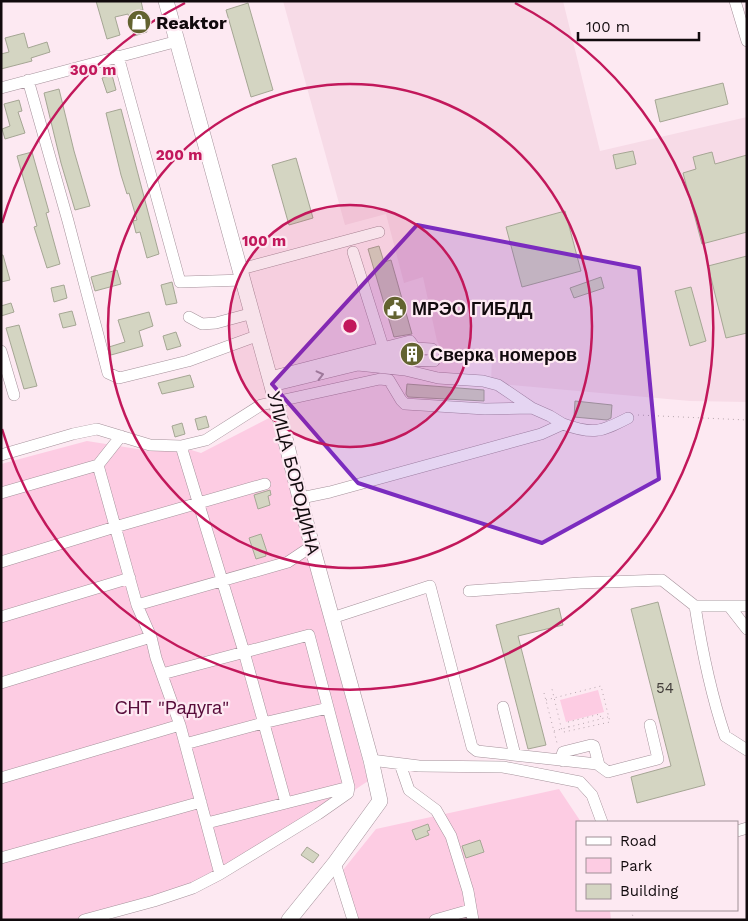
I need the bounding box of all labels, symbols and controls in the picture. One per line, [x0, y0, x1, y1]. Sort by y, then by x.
shop icon: Reaktor [126, 9, 152, 35]
scale bar [578, 10, 699, 42]
place label: Reaktor [156, 12, 227, 33]
text: 100 m [586, 18, 630, 36]
text: 300 m [70, 61, 116, 79]
text: 200 m [156, 146, 202, 164]
text: 100 m [242, 232, 286, 250]
public building icon: МРЭО ГИБДД [382, 295, 408, 321]
place label: МРЭО ГИБДД [412, 298, 533, 319]
centre of rings [341, 317, 359, 335]
building icon: Сверка номеров [399, 341, 425, 367]
place label: Сверка номеров [430, 344, 577, 365]
one-way arrow [315, 370, 324, 381]
street label: УЛИЦА БОРОДИНА [263, 389, 325, 557]
house number: 54 [656, 679, 674, 697]
park label: СНТ "Радуга" [115, 697, 229, 718]
legend [576, 821, 738, 911]
text: Road [620, 832, 657, 850]
text: Park [620, 857, 653, 875]
text: Building [620, 882, 678, 900]

